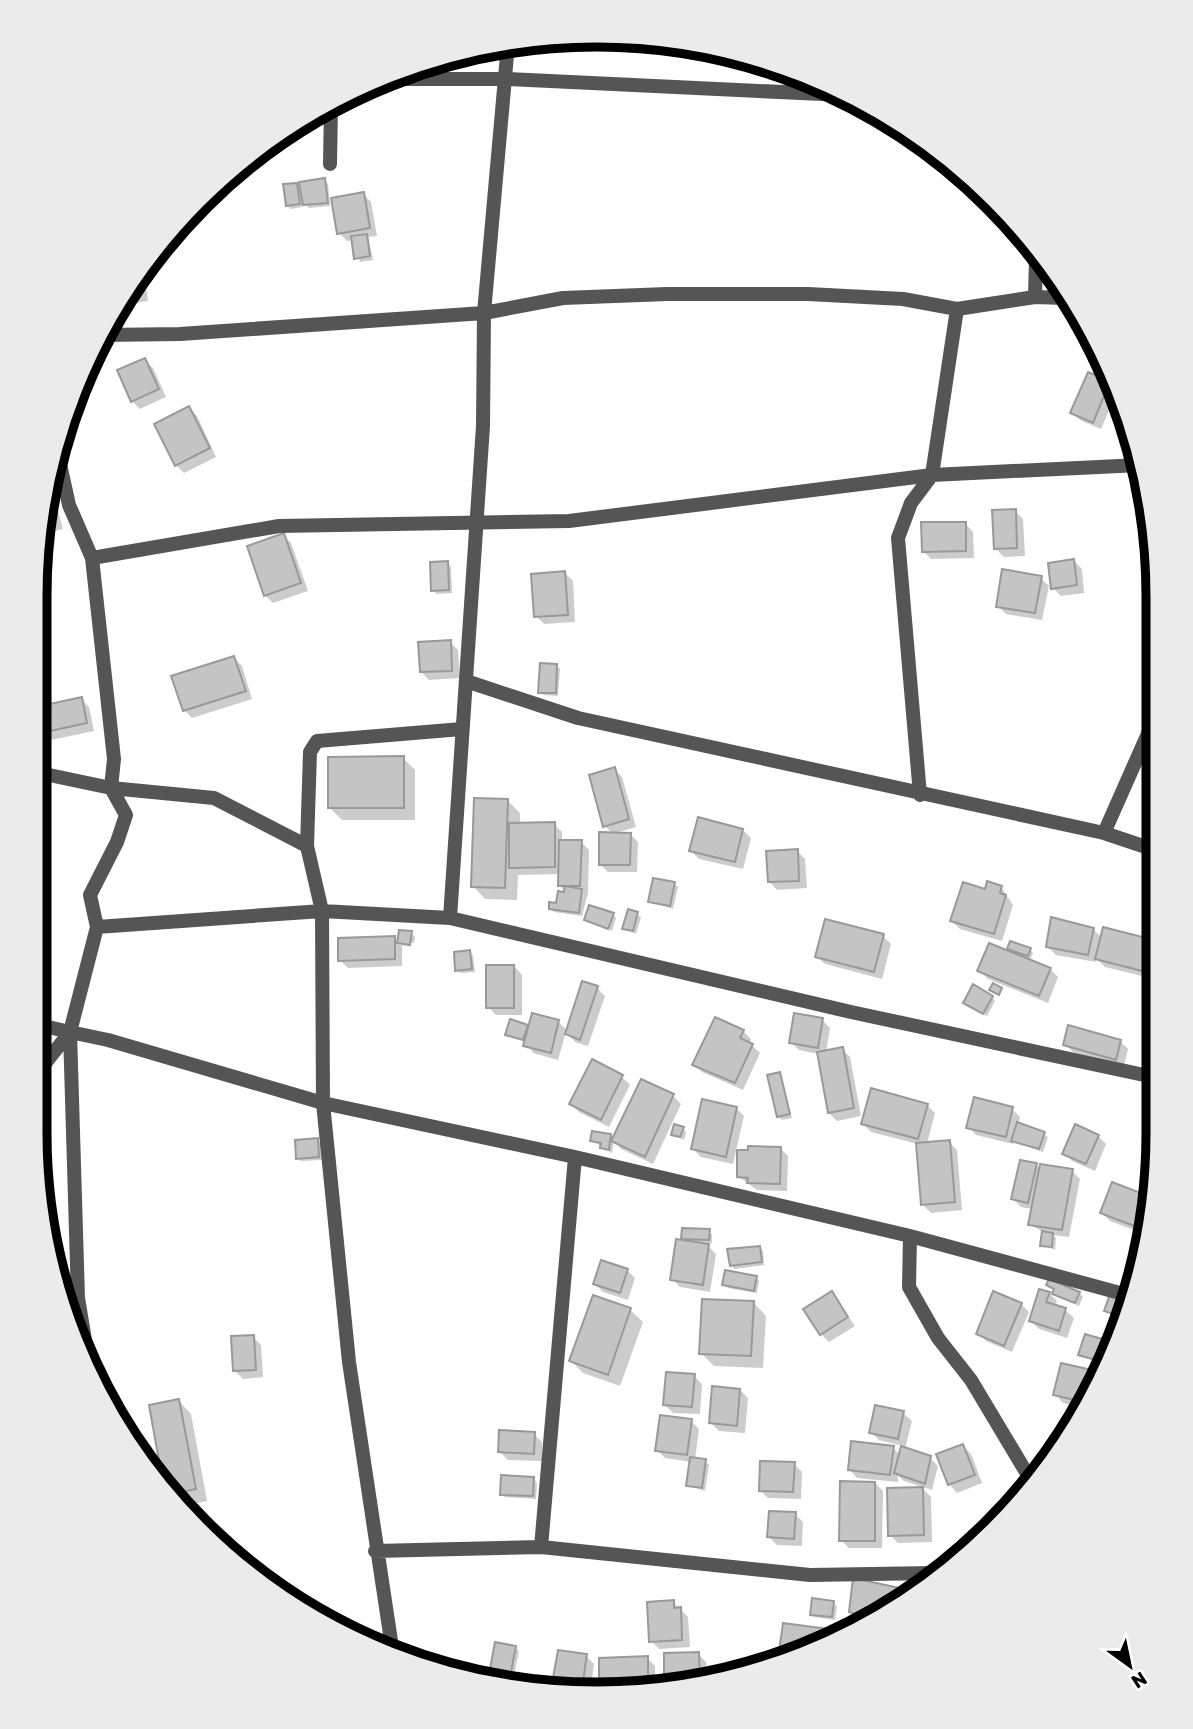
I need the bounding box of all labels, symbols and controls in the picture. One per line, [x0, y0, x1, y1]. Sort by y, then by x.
north arrow [1095, 1631, 1165, 1701]
text: N [1127, 1666, 1151, 1693]

